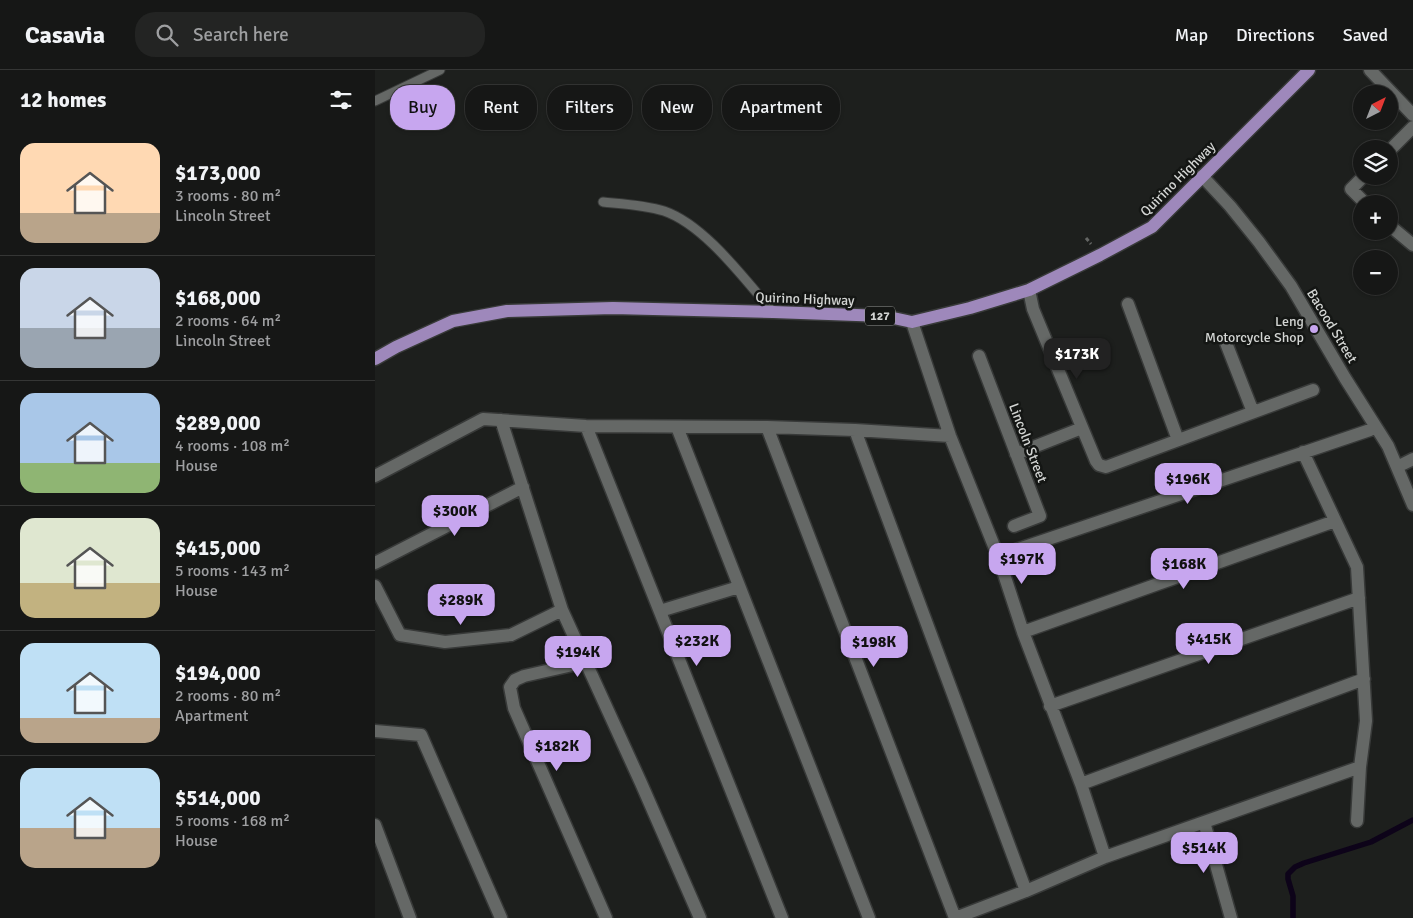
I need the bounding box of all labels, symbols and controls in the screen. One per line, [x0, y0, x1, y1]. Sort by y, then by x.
search box [135, 12, 485, 57]
text: Casavia [25, 20, 105, 50]
icon: search [153, 21, 181, 49]
text: Search here [193, 23, 289, 47]
text: Map [1175, 24, 1208, 46]
text: Directions [1236, 24, 1315, 46]
text: Saved [1343, 24, 1388, 46]
chip: Buy [390, 85, 455, 130]
chip: Rent [465, 85, 537, 130]
chip: Filters [547, 85, 632, 130]
chip: New [642, 85, 712, 130]
chip: Apartment [722, 85, 840, 130]
north arrow [1353, 85, 1397, 130]
map controls [1353, 85, 1398, 295]
icon: filters [327, 86, 355, 114]
text: 12 homes [20, 87, 106, 113]
street label: Quirino Highway [1137, 138, 1219, 220]
button: layers [1353, 140, 1398, 185]
text: $173,000 [175, 160, 261, 186]
icon: home [60, 163, 120, 223]
text: 3 rooms · 80 m² [175, 186, 281, 206]
button: + [1353, 195, 1398, 240]
text: Lincoln Street [175, 206, 271, 226]
button: − [1353, 250, 1398, 295]
text: $168,000 [175, 285, 261, 311]
street label: Bacood Street [1303, 286, 1361, 366]
icon: home [60, 288, 120, 348]
street label: Quirino Highway [755, 289, 855, 309]
road number: 127 [865, 307, 895, 326]
text: 2 rooms · 64 m² [175, 311, 281, 331]
place label: Leng Motorcycle Shop [1205, 313, 1304, 346]
marker: Leng Motorcycle Shop [1308, 323, 1320, 335]
text: Lincoln Street [175, 331, 271, 351]
pin: $173K [1042, 338, 1112, 380]
text: $173K [1055, 344, 1099, 364]
street label: Lincoln Street [1005, 401, 1051, 485]
text: $289,000 [175, 410, 261, 436]
icon: home [60, 413, 120, 473]
text: 4 rooms · 108 m² [175, 436, 290, 456]
text: House [175, 456, 218, 476]
pin: $196K [1153, 462, 1223, 505]
text: $196K [1166, 469, 1210, 489]
pin: $300K [420, 494, 490, 537]
text: $300K [433, 501, 477, 521]
text: $415,000 [175, 535, 261, 561]
icon: home [60, 538, 120, 598]
pin: $197K [987, 542, 1057, 585]
pin: $168K [1149, 548, 1219, 590]
text: $197K [1000, 549, 1044, 569]
text: $168K [1162, 554, 1206, 574]
text: 5 rooms · 143 m² [175, 561, 290, 581]
text: House [175, 581, 218, 601]
pin: $289K [426, 584, 496, 626]
text: $289K [439, 590, 483, 610]
pin: $415K [1174, 622, 1244, 665]
pin: $232K [662, 624, 732, 667]
pin: $198K [839, 626, 909, 668]
text: $415K [1187, 629, 1231, 649]
text: $232K [675, 631, 719, 651]
text: $198K [852, 632, 896, 652]
pin: $194K [543, 636, 613, 678]
text: $194K [556, 642, 600, 662]
text: $194,000 [175, 660, 261, 686]
icon: home [60, 663, 120, 723]
text: 2 rooms · 80 m² [175, 686, 281, 706]
text: Apartment [175, 706, 248, 726]
pin: $182K [522, 730, 592, 772]
text: $182K [535, 736, 579, 756]
text: $514,000 [175, 785, 261, 811]
icon: home [60, 788, 120, 848]
text: 5 rooms · 168 m² [175, 811, 290, 831]
text: House [175, 831, 218, 851]
pin: $514K [1169, 832, 1239, 874]
text: $514K [1182, 838, 1226, 858]

